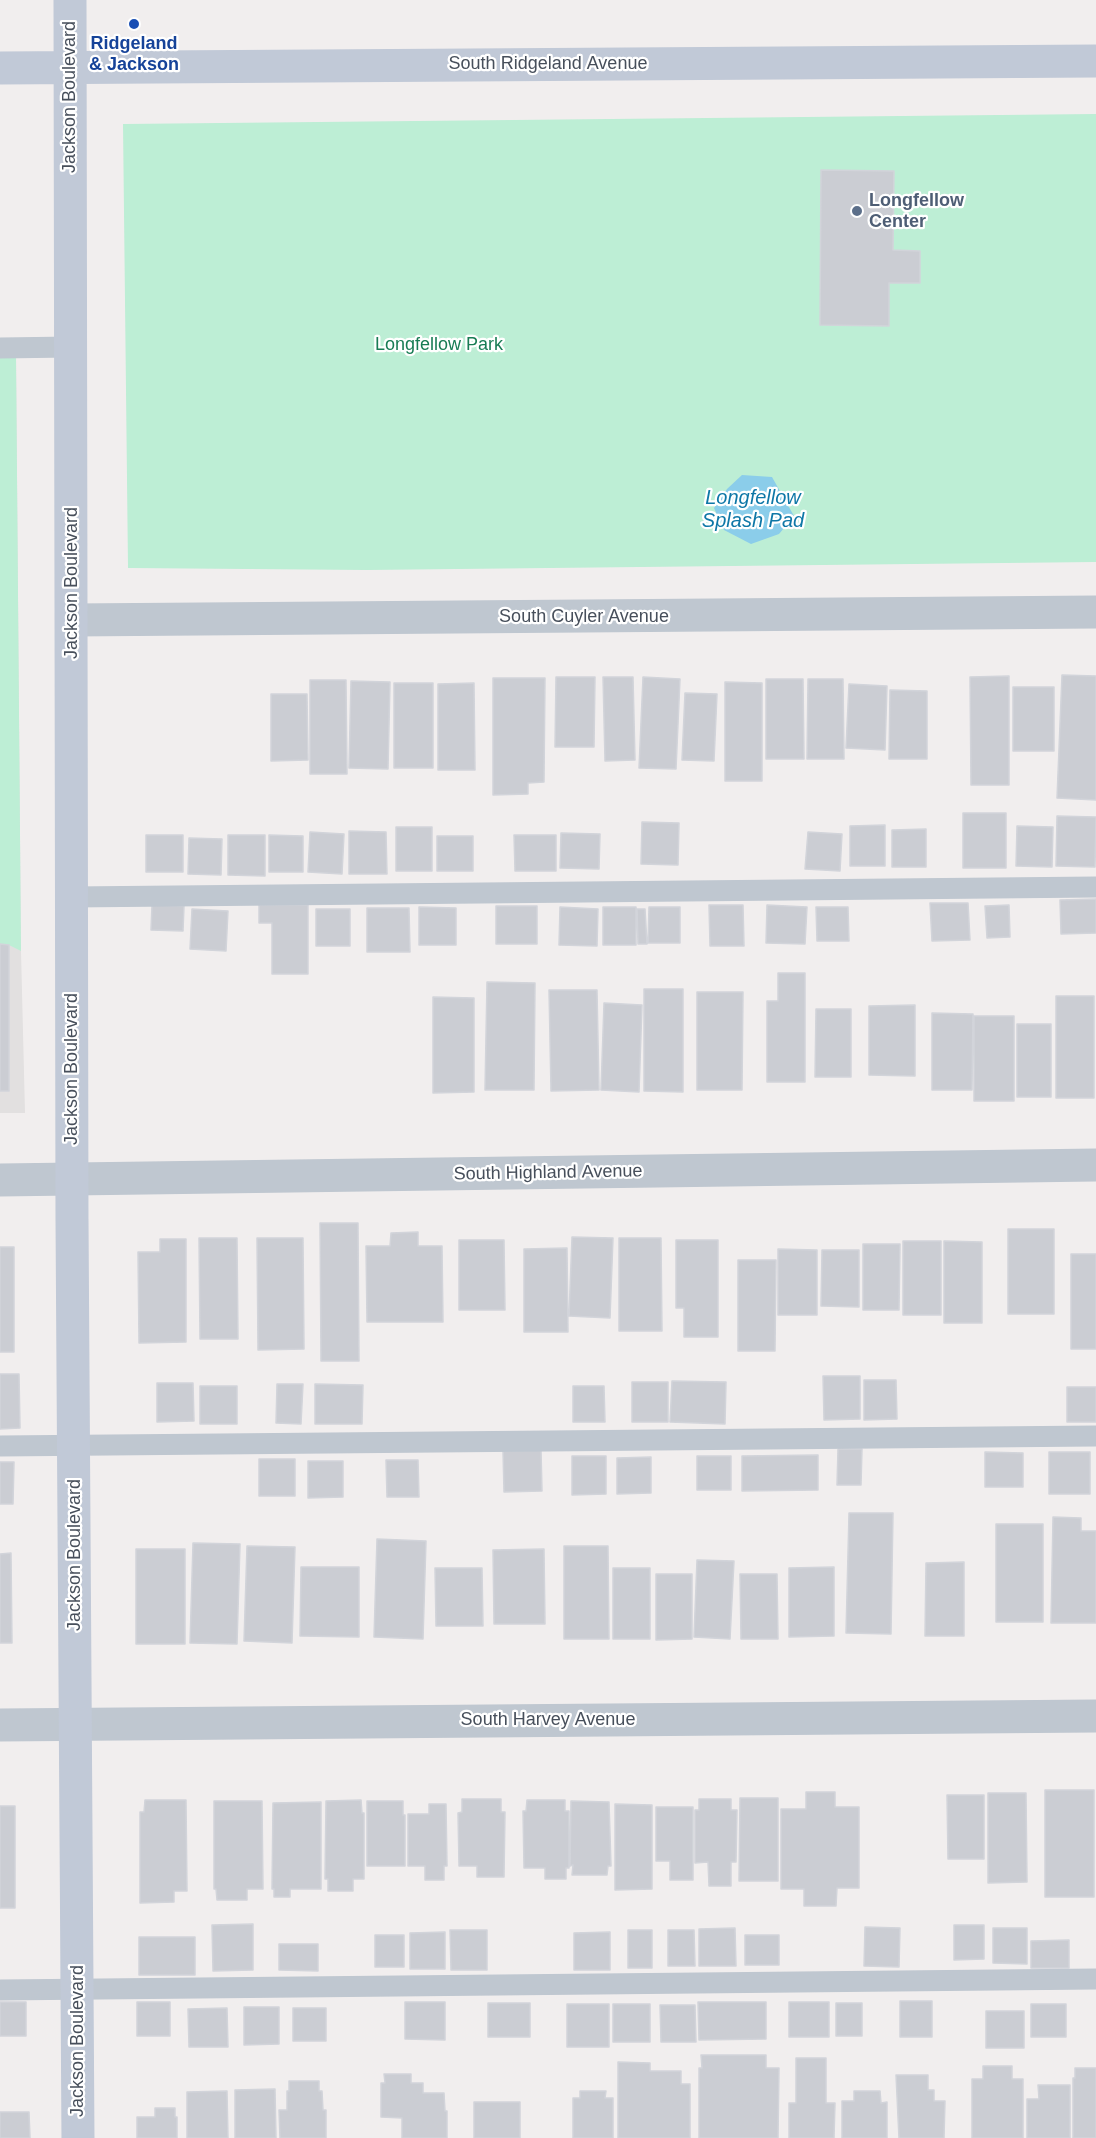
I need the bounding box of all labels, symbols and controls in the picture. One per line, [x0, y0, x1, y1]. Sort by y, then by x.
marker: Ridgeland & Jackson [127, 17, 141, 31]
street label: Jackson Boulevard [59, 21, 81, 173]
place label: Ridgeland & Jackson [89, 33, 179, 76]
street label: South Ridgeland Avenue [449, 53, 647, 75]
place label: Longfellow Center [869, 190, 964, 232]
marker: Longfellow Center [850, 204, 864, 218]
park label: Longfellow Park [375, 334, 503, 356]
water label: Longfellow Splash Pad [702, 486, 804, 533]
street label: Jackson Boulevard [61, 507, 83, 659]
street label: South Cuyler Avenue [499, 606, 669, 628]
street label: Jackson Boulevard [61, 993, 83, 1145]
street label: South Highland Avenue [453, 1161, 643, 1185]
street label: Jackson Boulevard [64, 1479, 86, 1631]
street label: South Harvey Avenue [461, 1709, 635, 1731]
street label: Jackson Boulevard [67, 1965, 89, 2117]

